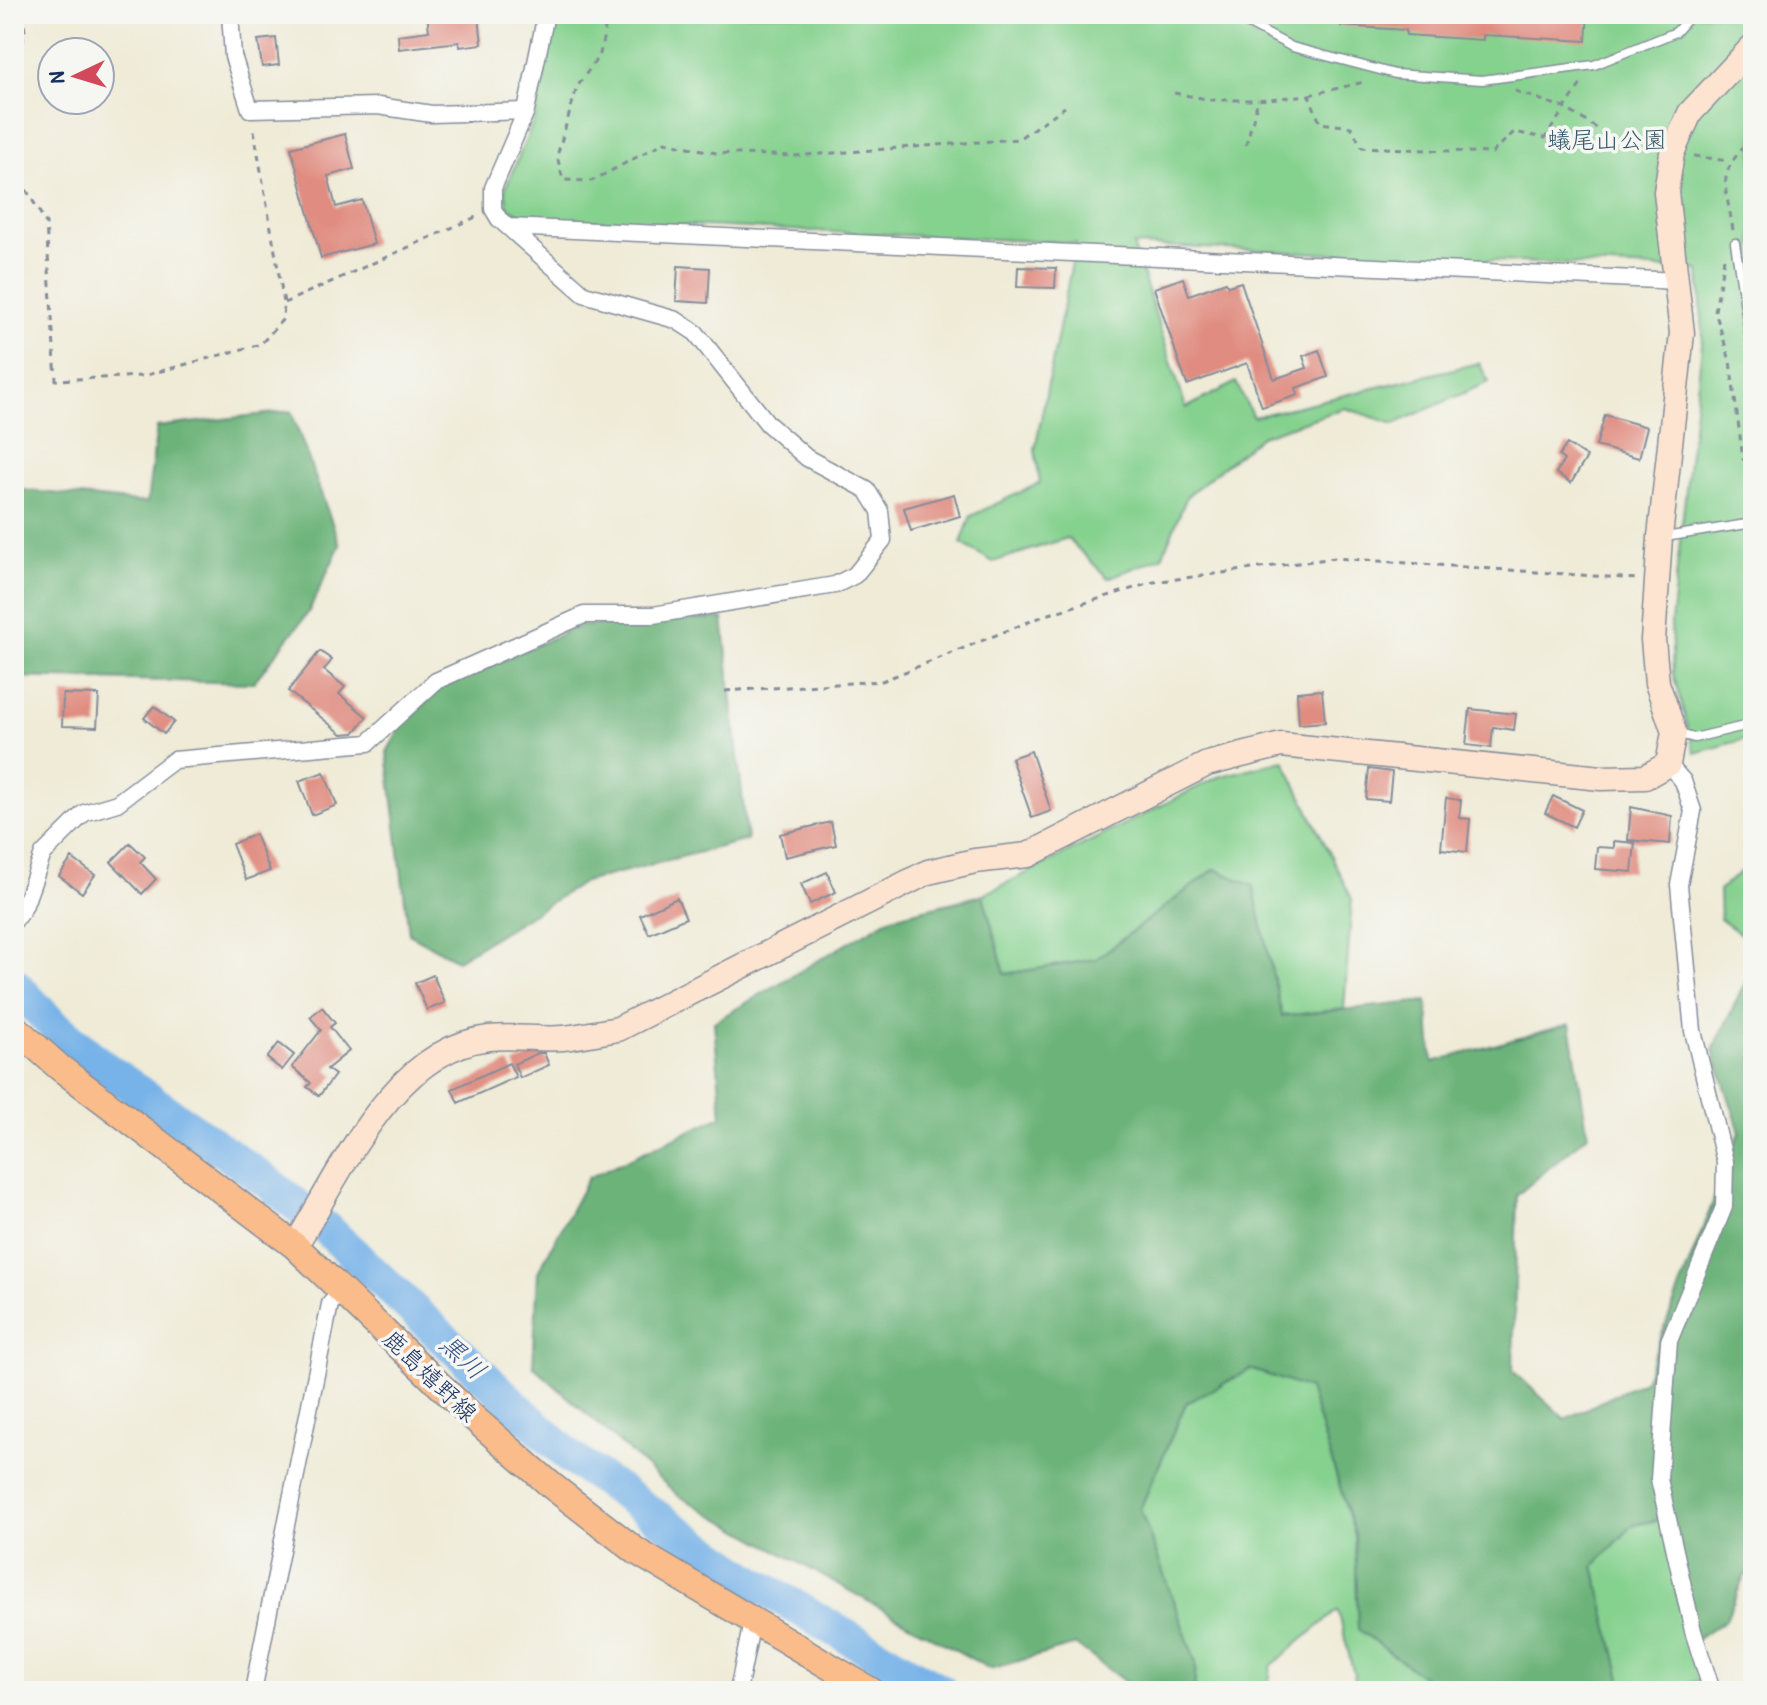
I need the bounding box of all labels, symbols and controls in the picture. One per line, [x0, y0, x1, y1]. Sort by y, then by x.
north arrow [36, 36, 116, 116]
text: N [41, 70, 71, 84]
park label: 蟻尾山公園 [1547, 123, 1667, 155]
street label: 鹿島嬉野線 [376, 1322, 485, 1428]
water label: 黒川 [432, 1326, 494, 1387]

